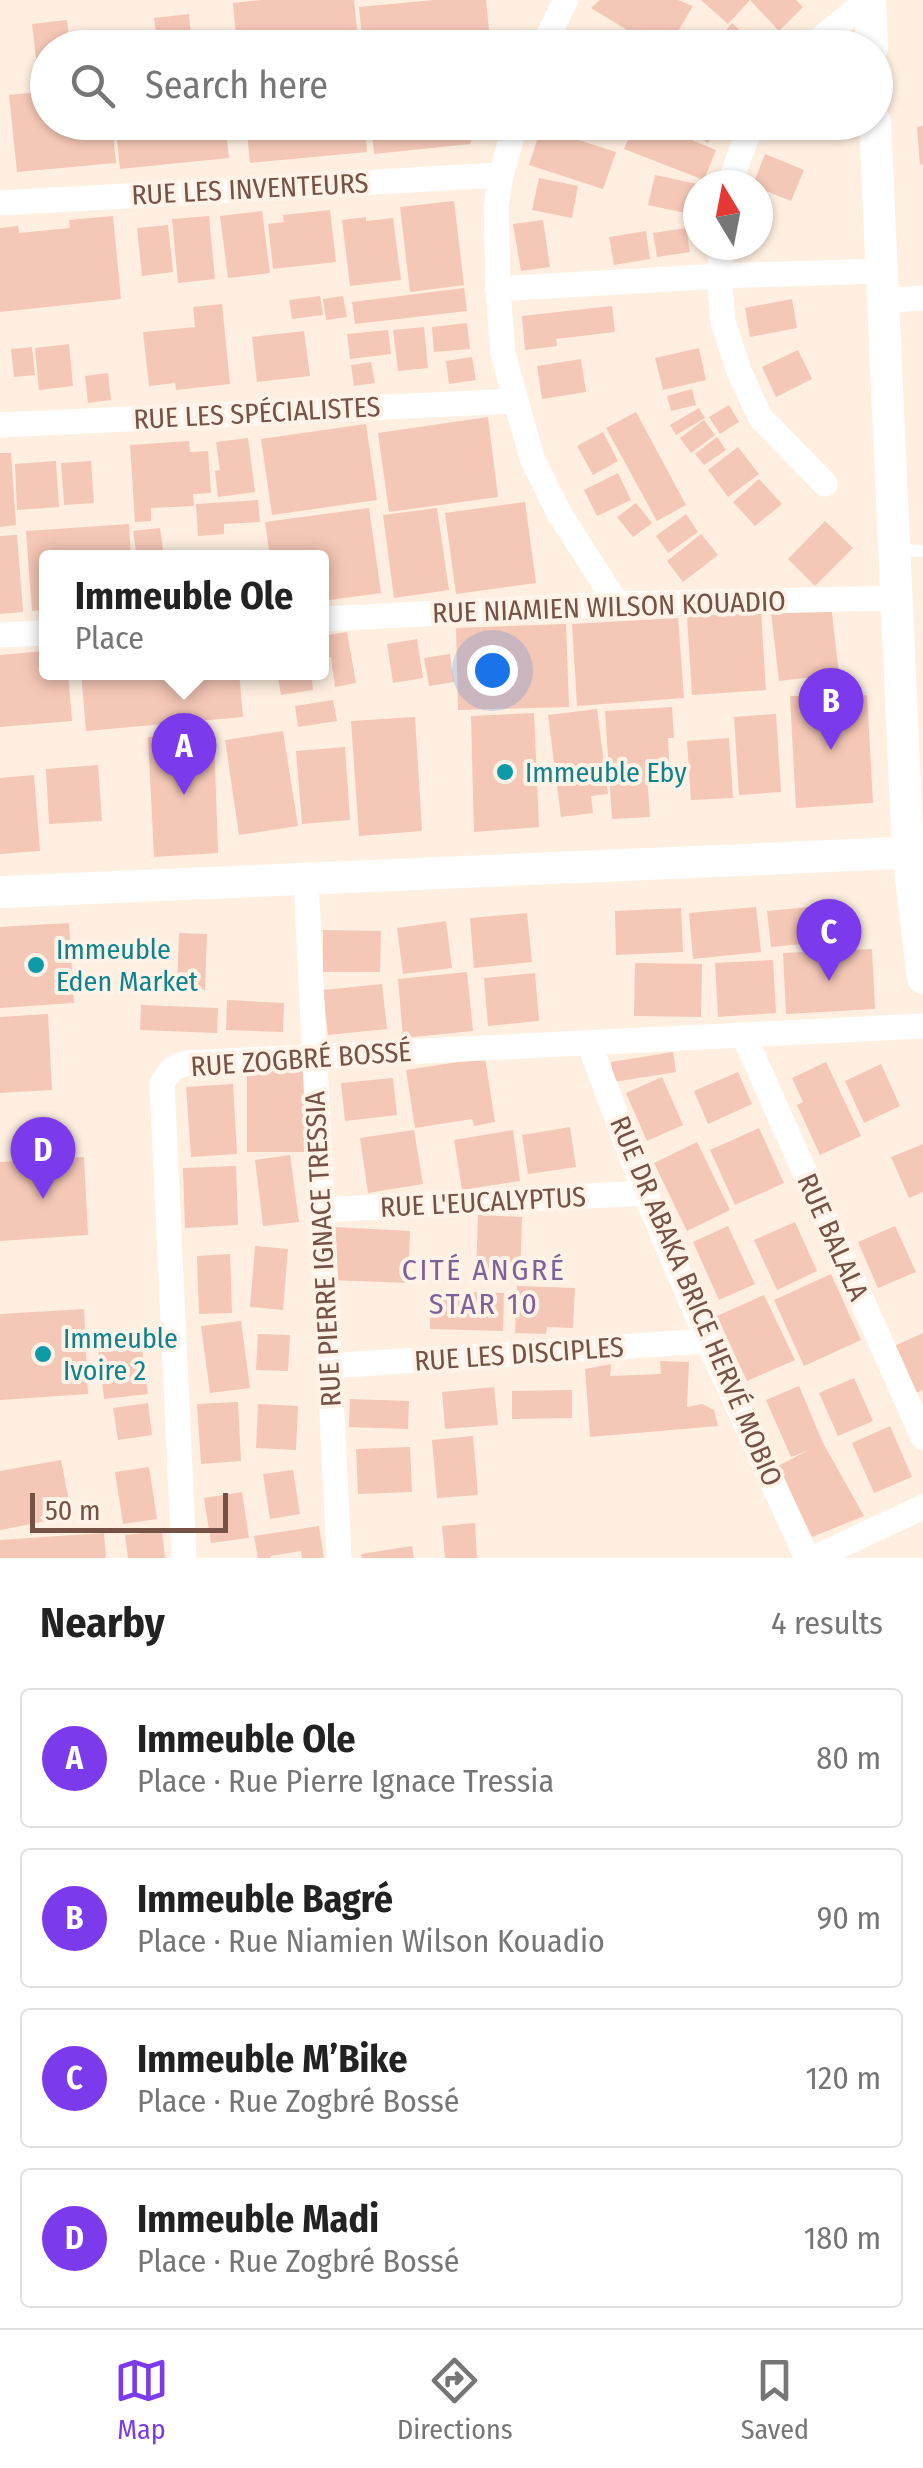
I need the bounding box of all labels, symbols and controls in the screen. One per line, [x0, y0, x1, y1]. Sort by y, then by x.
search box [30, 30, 893, 140]
icon: search [65, 58, 120, 113]
text: Search here [145, 62, 328, 108]
street label: RUE LES INVENTEURS [131, 166, 369, 212]
north arrow [683, 170, 773, 260]
street label: RUE LES SPÉCIALISTES [133, 390, 381, 436]
popup [39, 550, 329, 680]
text: Immeuble Ole [75, 573, 293, 619]
street label: RUE NIAMIEN WILSON KOUADIO [432, 584, 786, 630]
text: Place [75, 619, 144, 657]
your location [467, 645, 518, 696]
pin: B [798, 668, 864, 750]
pin: A [152, 712, 216, 795]
place label: Immeuble Eby [525, 756, 687, 789]
marker: Immeuble Eby [494, 761, 516, 783]
pin: C [796, 898, 862, 981]
place label: Immeuble Eden Market [56, 933, 199, 998]
marker: Immeuble Eden Market [25, 954, 47, 976]
street label: RUE ZOGBRÉ BOSSÉ [190, 1035, 412, 1083]
street label: RUE PIERRE IGNACE TRESSIA [298, 1090, 348, 1408]
street label: RUE DR ABAKA BRICE HERVÉ MOBIO [603, 1111, 789, 1491]
pin: D [10, 1116, 76, 1199]
street label: RUE BALALA [790, 1168, 876, 1306]
street label: RUE L'EUCALYPTUS [379, 1180, 587, 1224]
district label: CITÉ ANGRÉ STAR 10 [402, 1252, 566, 1322]
place label: Immeuble Ivoire 2 [63, 1322, 178, 1387]
street label: RUE LES DISCIPLES [413, 1330, 625, 1378]
marker: Immeuble Ivoire 2 [32, 1343, 54, 1365]
scale bar [30, 1488, 228, 1532]
text: 50 m [45, 1494, 101, 1527]
text: Nearby [40, 1598, 165, 1648]
text: 4 results [771, 1604, 883, 1642]
text: Immeuble Ole [137, 1716, 356, 1762]
text: A [66, 1739, 83, 1777]
text: 80 m [816, 1739, 881, 1777]
text: Place · Rue Pierre Ignace Tressia [137, 1762, 554, 1800]
text: Immeuble Bagré [137, 1876, 393, 1922]
text: B [66, 1899, 83, 1937]
text: 90 m [817, 1899, 881, 1937]
text: Place · Rue Niamien Wilson Kouadio [137, 1922, 605, 1960]
text: Immeuble M’Bike [137, 2036, 407, 2082]
text: C [66, 2059, 83, 2097]
text: 120 m [806, 2059, 881, 2097]
text: Place · Rue Zogbré Bossé [137, 2082, 460, 2120]
text: Immeuble Madi [137, 2196, 379, 2242]
text: D [65, 2219, 84, 2257]
text: 180 m [804, 2219, 881, 2257]
text: Place · Rue Zogbré Bossé [137, 2242, 460, 2280]
tab: Map [114, 2353, 169, 2446]
tab: Directions [397, 2353, 513, 2446]
tab: Saved [741, 2353, 809, 2446]

